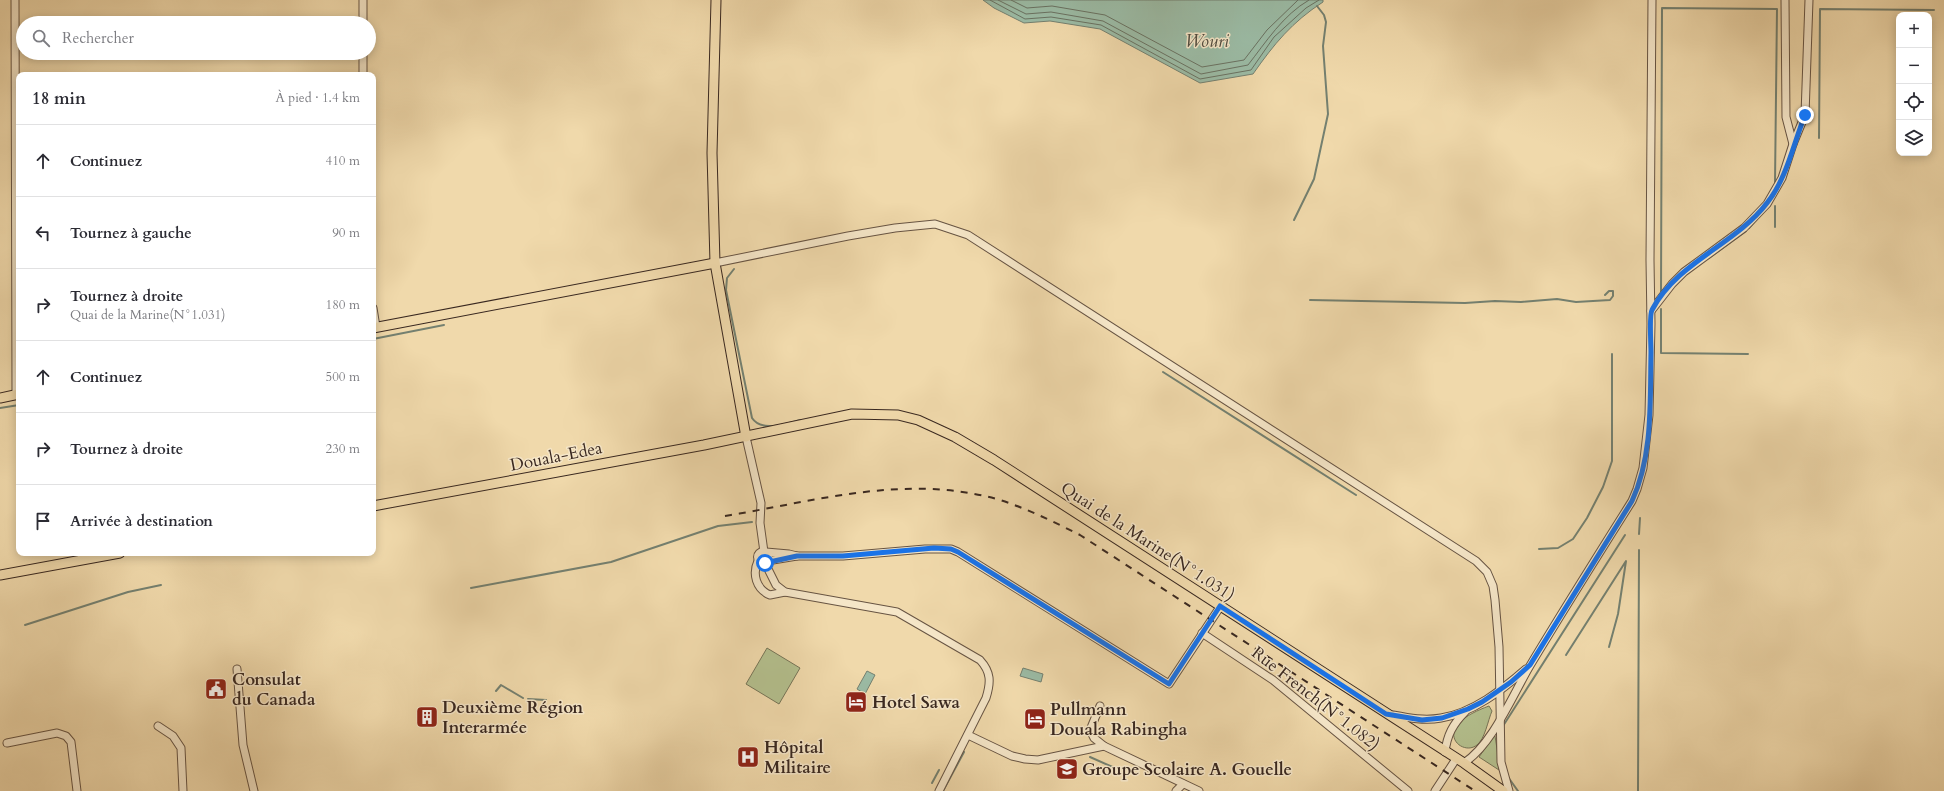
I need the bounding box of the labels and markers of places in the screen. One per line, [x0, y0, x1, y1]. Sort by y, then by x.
place label: Consulat du Canada [232, 668, 316, 711]
public building icon: Consulat du Canada [203, 676, 229, 702]
hotel icon: Hotel Sawa [843, 689, 869, 715]
place label: Hotel Sawa [872, 691, 960, 714]
place label: Deuxième Région Interarmée [442, 696, 583, 739]
place label: Pullmann Douala Rabingha [1050, 698, 1188, 741]
building icon: Deuxième Région Interarmée [414, 704, 440, 730]
hotel icon: Pullmann Douala Rabingha [1022, 706, 1048, 732]
place label: Hôpital Militaire [764, 736, 831, 779]
hospital icon: Hôpital Militaire [735, 744, 761, 770]
school or university icon: Groupe Scolaire A. Gouelle [1054, 756, 1080, 782]
place label: Groupe Scolaire A. Gouelle [1082, 758, 1292, 781]

